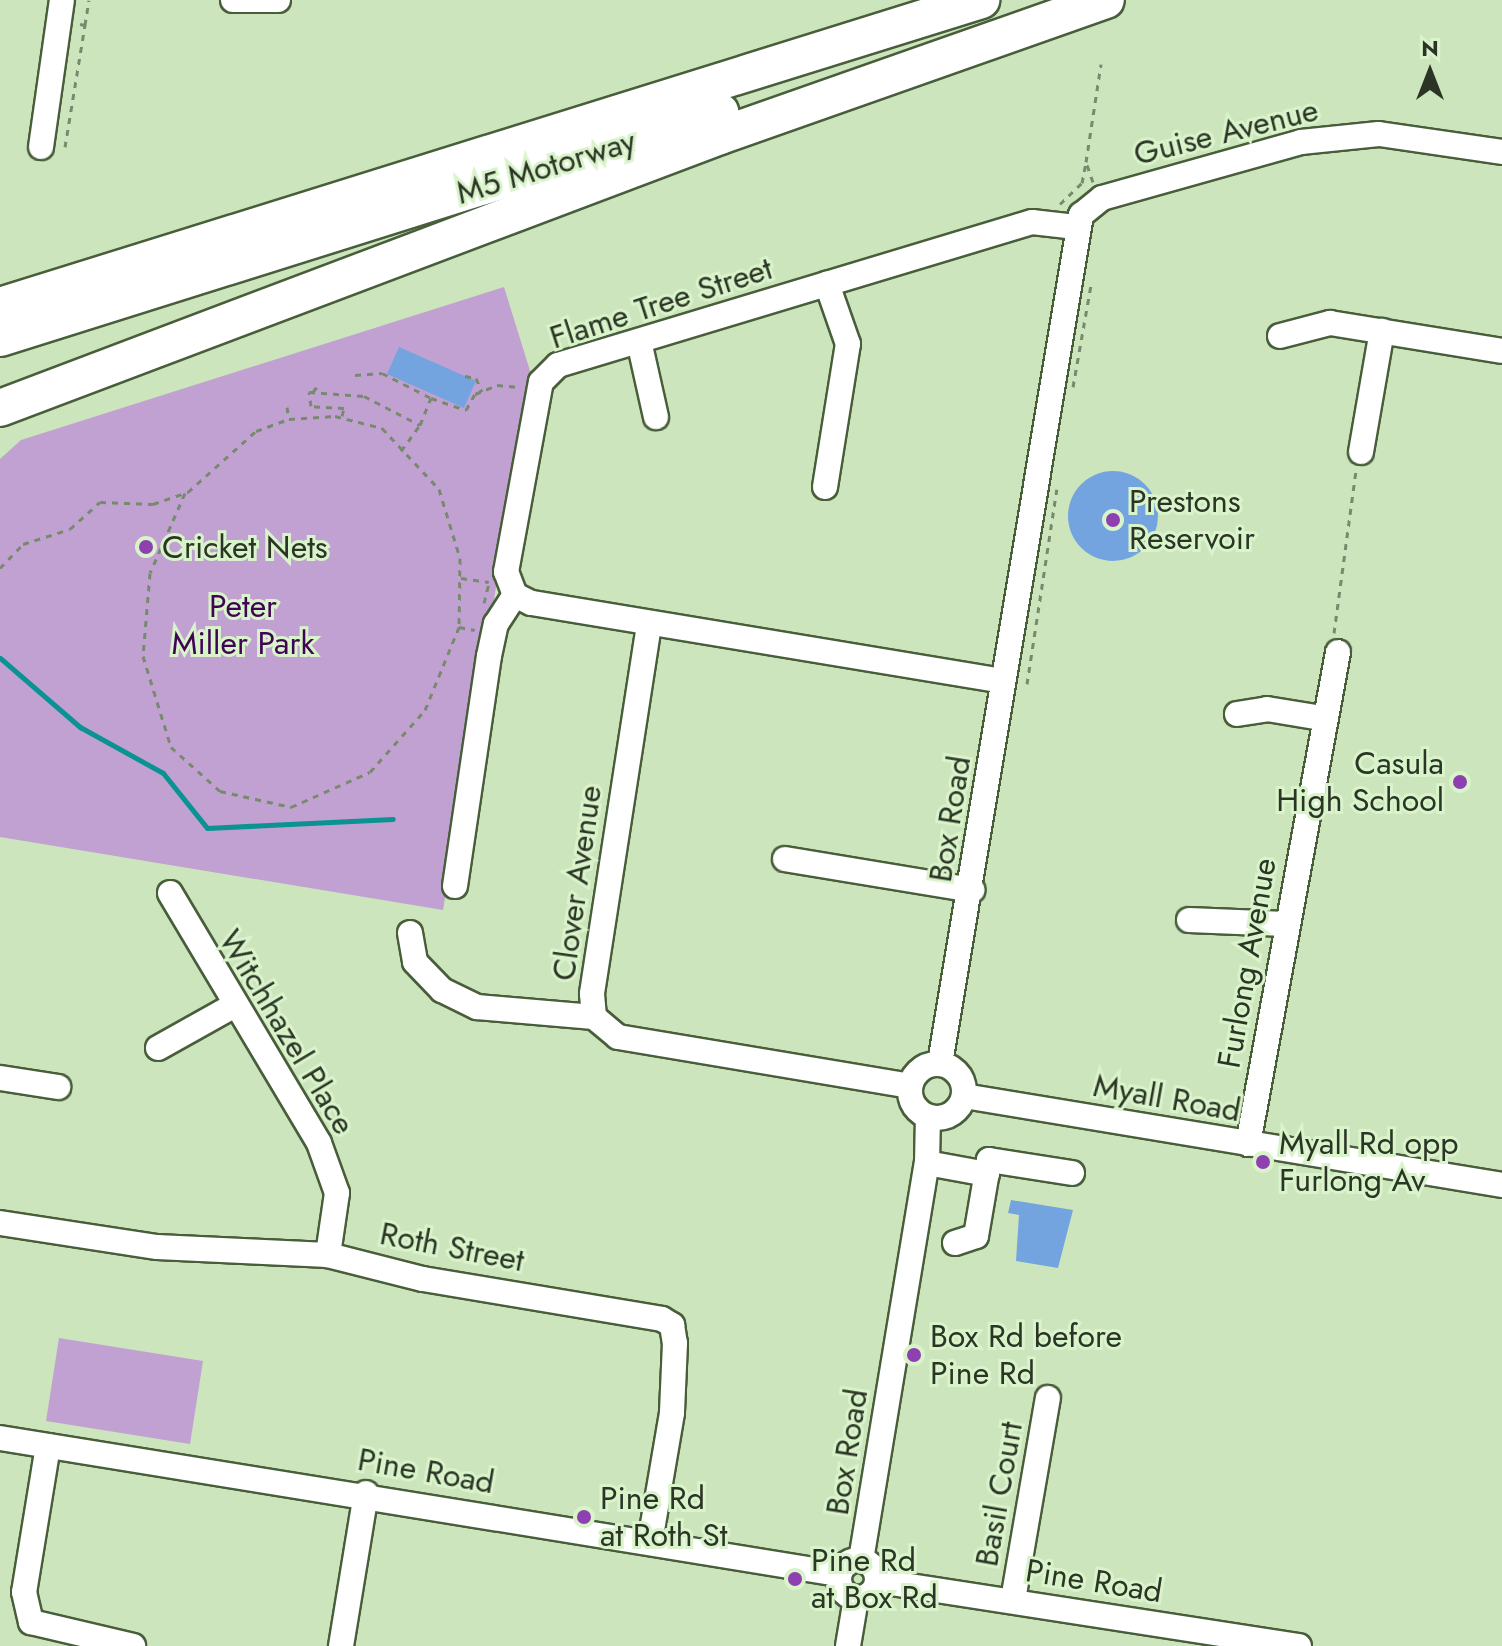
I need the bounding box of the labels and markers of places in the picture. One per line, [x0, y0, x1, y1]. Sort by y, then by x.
place label: Prestons Reservoir [1129, 483, 1255, 558]
marker: Prestons Reservoir [1104, 511, 1122, 529]
place label: Cricket Nets [162, 528, 328, 566]
marker: Cricket Nets [137, 538, 155, 556]
place label: Casula High School [1276, 745, 1444, 820]
marker: Casula High School [1451, 773, 1469, 791]
place label: Myall Rd opp Furlong Av [1279, 1125, 1458, 1200]
marker: Myall Rd opp Furlong Av [1254, 1153, 1272, 1171]
place label: Box Rd before Pine Rd [930, 1318, 1122, 1393]
marker: Box Rd before Pine Rd [905, 1346, 923, 1364]
place label: Pine Rd at Roth St [600, 1480, 727, 1555]
marker: Pine Rd at Roth St [575, 1508, 593, 1526]
place label: Pine Rd at Box Rd [811, 1542, 938, 1617]
marker: Pine Rd at Box Rd [786, 1570, 804, 1588]

